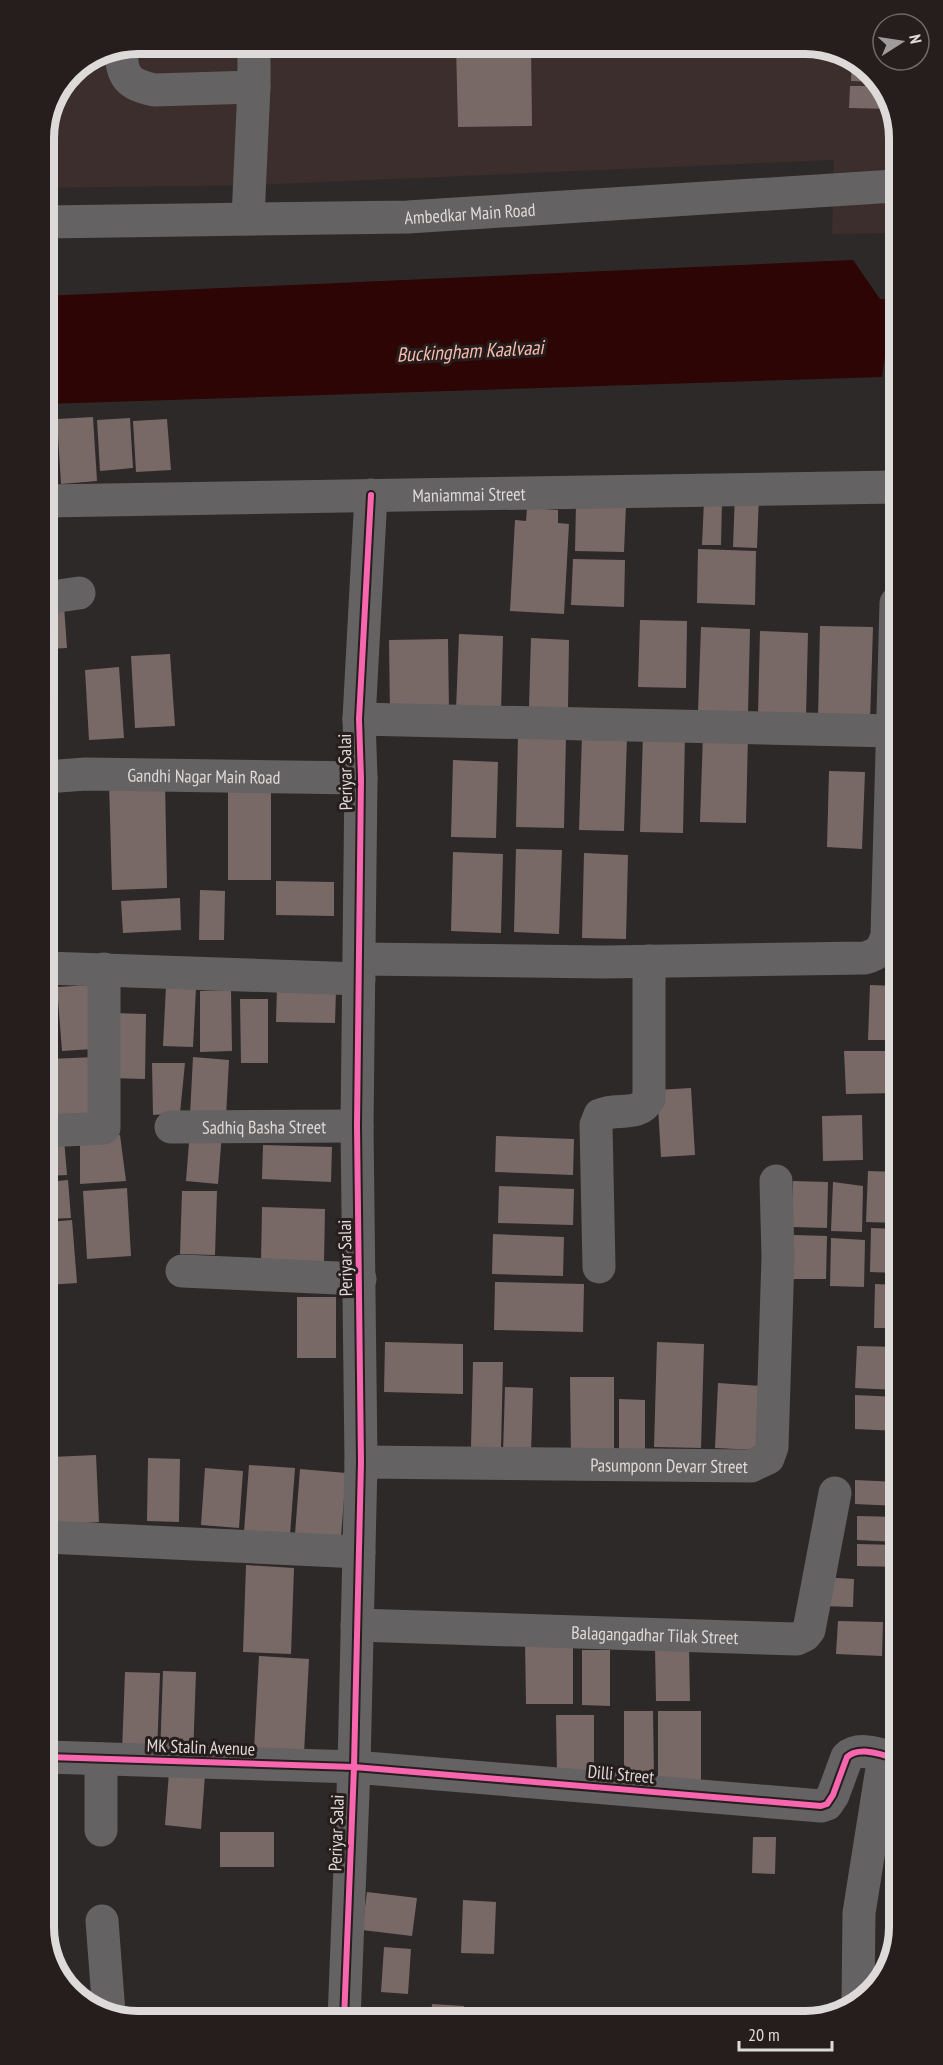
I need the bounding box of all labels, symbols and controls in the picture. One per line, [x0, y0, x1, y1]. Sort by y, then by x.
north arrow [871, 12, 931, 72]
text: N [905, 33, 926, 45]
street label: Ambedkar Main Road [404, 197, 536, 229]
water label: Buckingham Kaalvaai [396, 334, 547, 368]
street label: Maniammai Street [412, 482, 526, 506]
street label: Periyar Salai [333, 733, 357, 811]
street label: Gandhi Nagar Main Road [127, 763, 281, 788]
street label: Sadhiq Basha Street [202, 1115, 326, 1138]
street label: Periyar Salai [333, 1219, 357, 1297]
street label: Pasumponn Devarr Street [590, 1453, 748, 1477]
street label: Balagangadhar Tilak Street [571, 1620, 739, 1649]
street label: MK Stalin Avenue [146, 1734, 256, 1760]
street label: Dilli Street [587, 1760, 655, 1788]
street label: Periyar Salai [323, 1794, 349, 1872]
scale bar [739, 2014, 832, 2052]
text: 20 m [748, 2023, 780, 2046]

